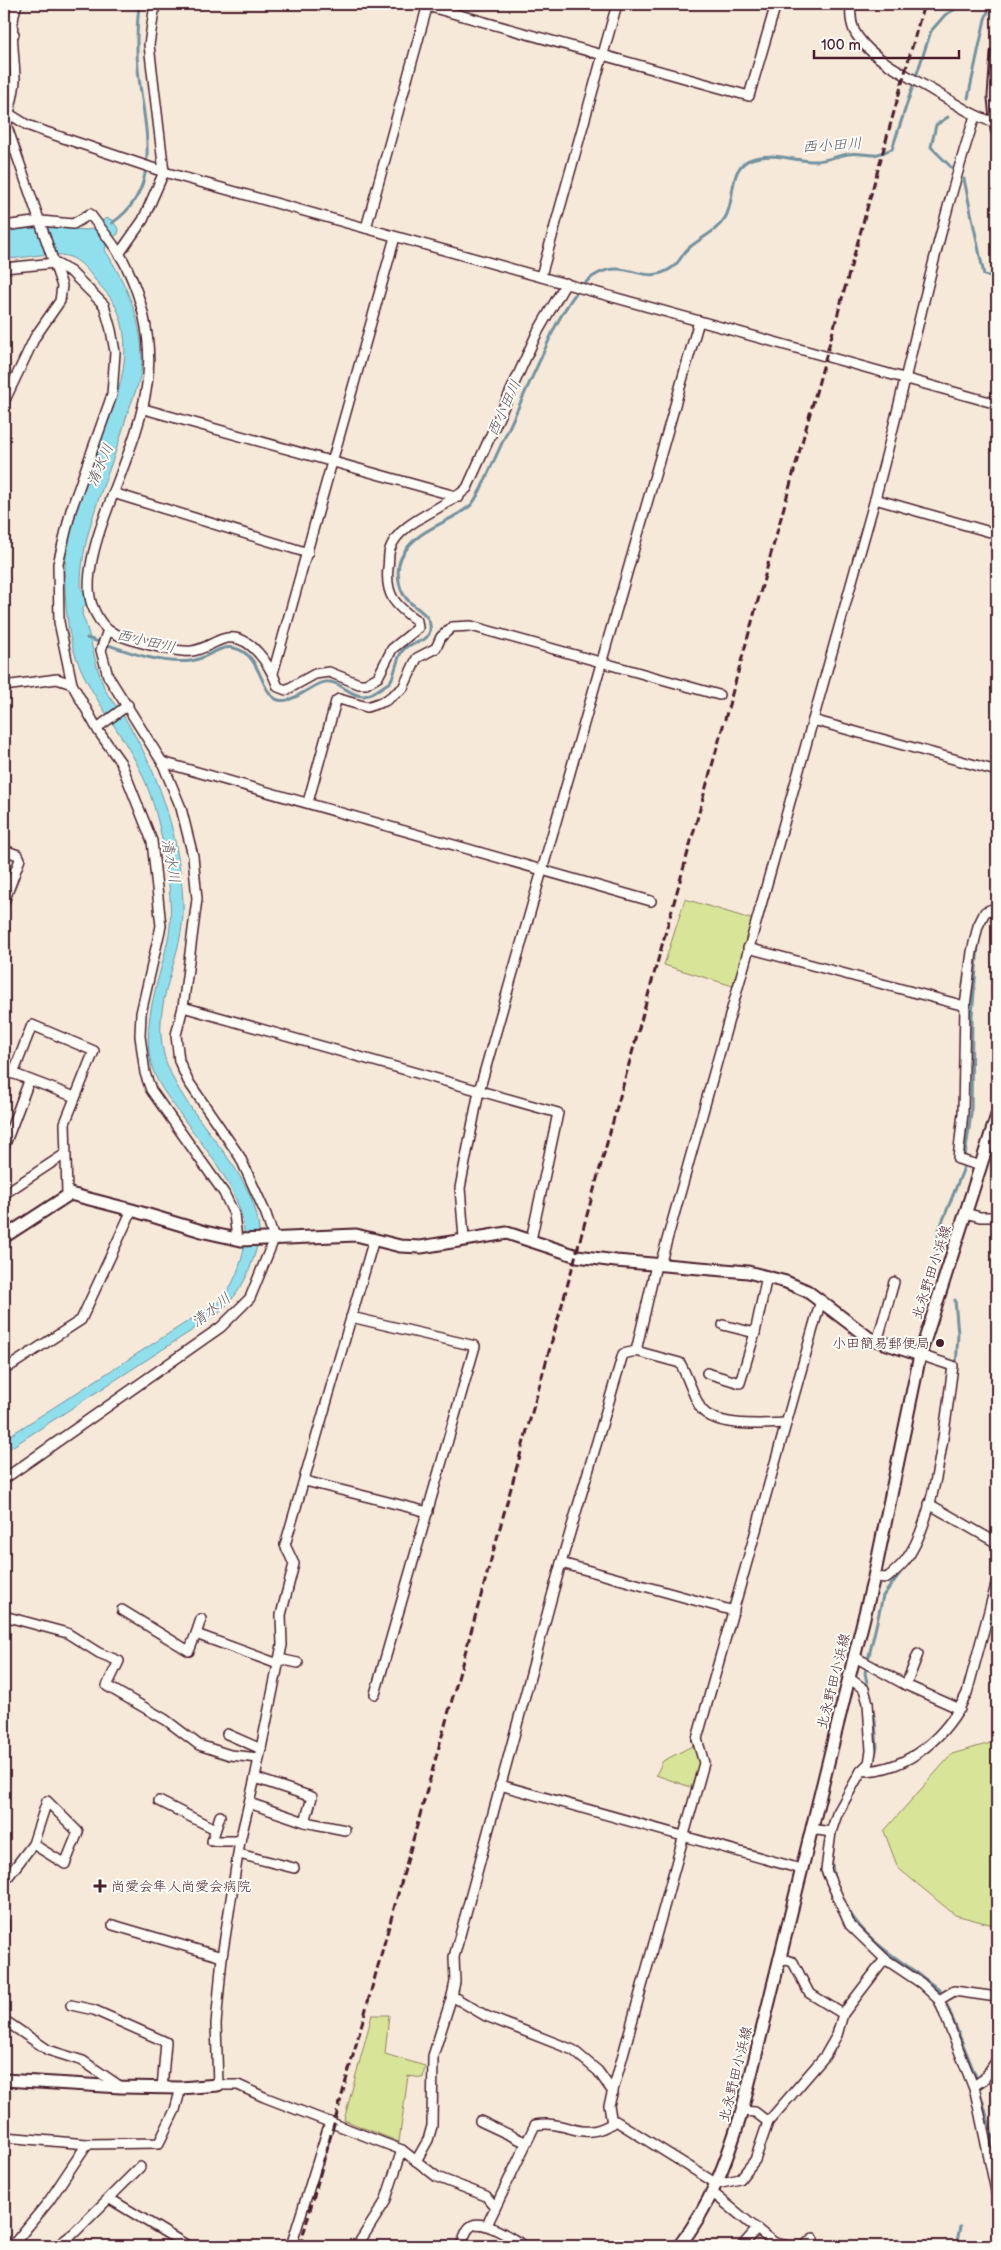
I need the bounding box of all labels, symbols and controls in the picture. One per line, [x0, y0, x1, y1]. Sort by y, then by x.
scale bar [814, 28, 958, 60]
text: 100 m [821, 36, 861, 55]
water label: 西小田川 [801, 134, 863, 157]
water label: 西小田川 [483, 377, 526, 439]
water label: 清水川 [83, 441, 118, 490]
water label: 西小田川 [115, 625, 177, 657]
water label: 清水川 [157, 837, 184, 885]
street label: 北永野田小浜線 [908, 1223, 955, 1321]
water label: 清水川 [188, 1289, 235, 1332]
place label: 小田簡易郵便局 [832, 1335, 930, 1352]
marker: 小田簡易郵便局 [934, 1337, 946, 1349]
street label: 北永野田小浜線 [813, 1632, 854, 1731]
place label: 尚愛会隼人尚愛会病院 [111, 1878, 251, 1895]
marker: 尚愛会隼人尚愛会病院 [93, 1879, 107, 1893]
street label: 北永野田小浜線 [715, 2025, 756, 2124]

